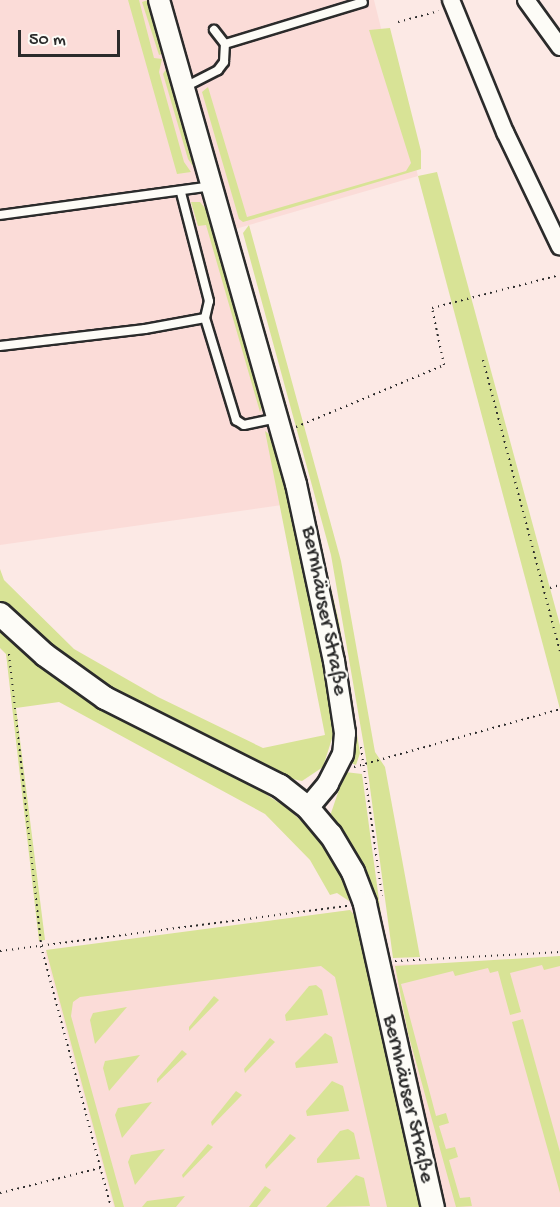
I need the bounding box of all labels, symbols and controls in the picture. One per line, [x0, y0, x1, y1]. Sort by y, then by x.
scale bar [21, 18, 123, 56]
text: 50 m [29, 30, 66, 51]
street label: Bernhäuser Straße [294, 524, 352, 698]
street label: Bernhäuser Straße [375, 1012, 439, 1186]

